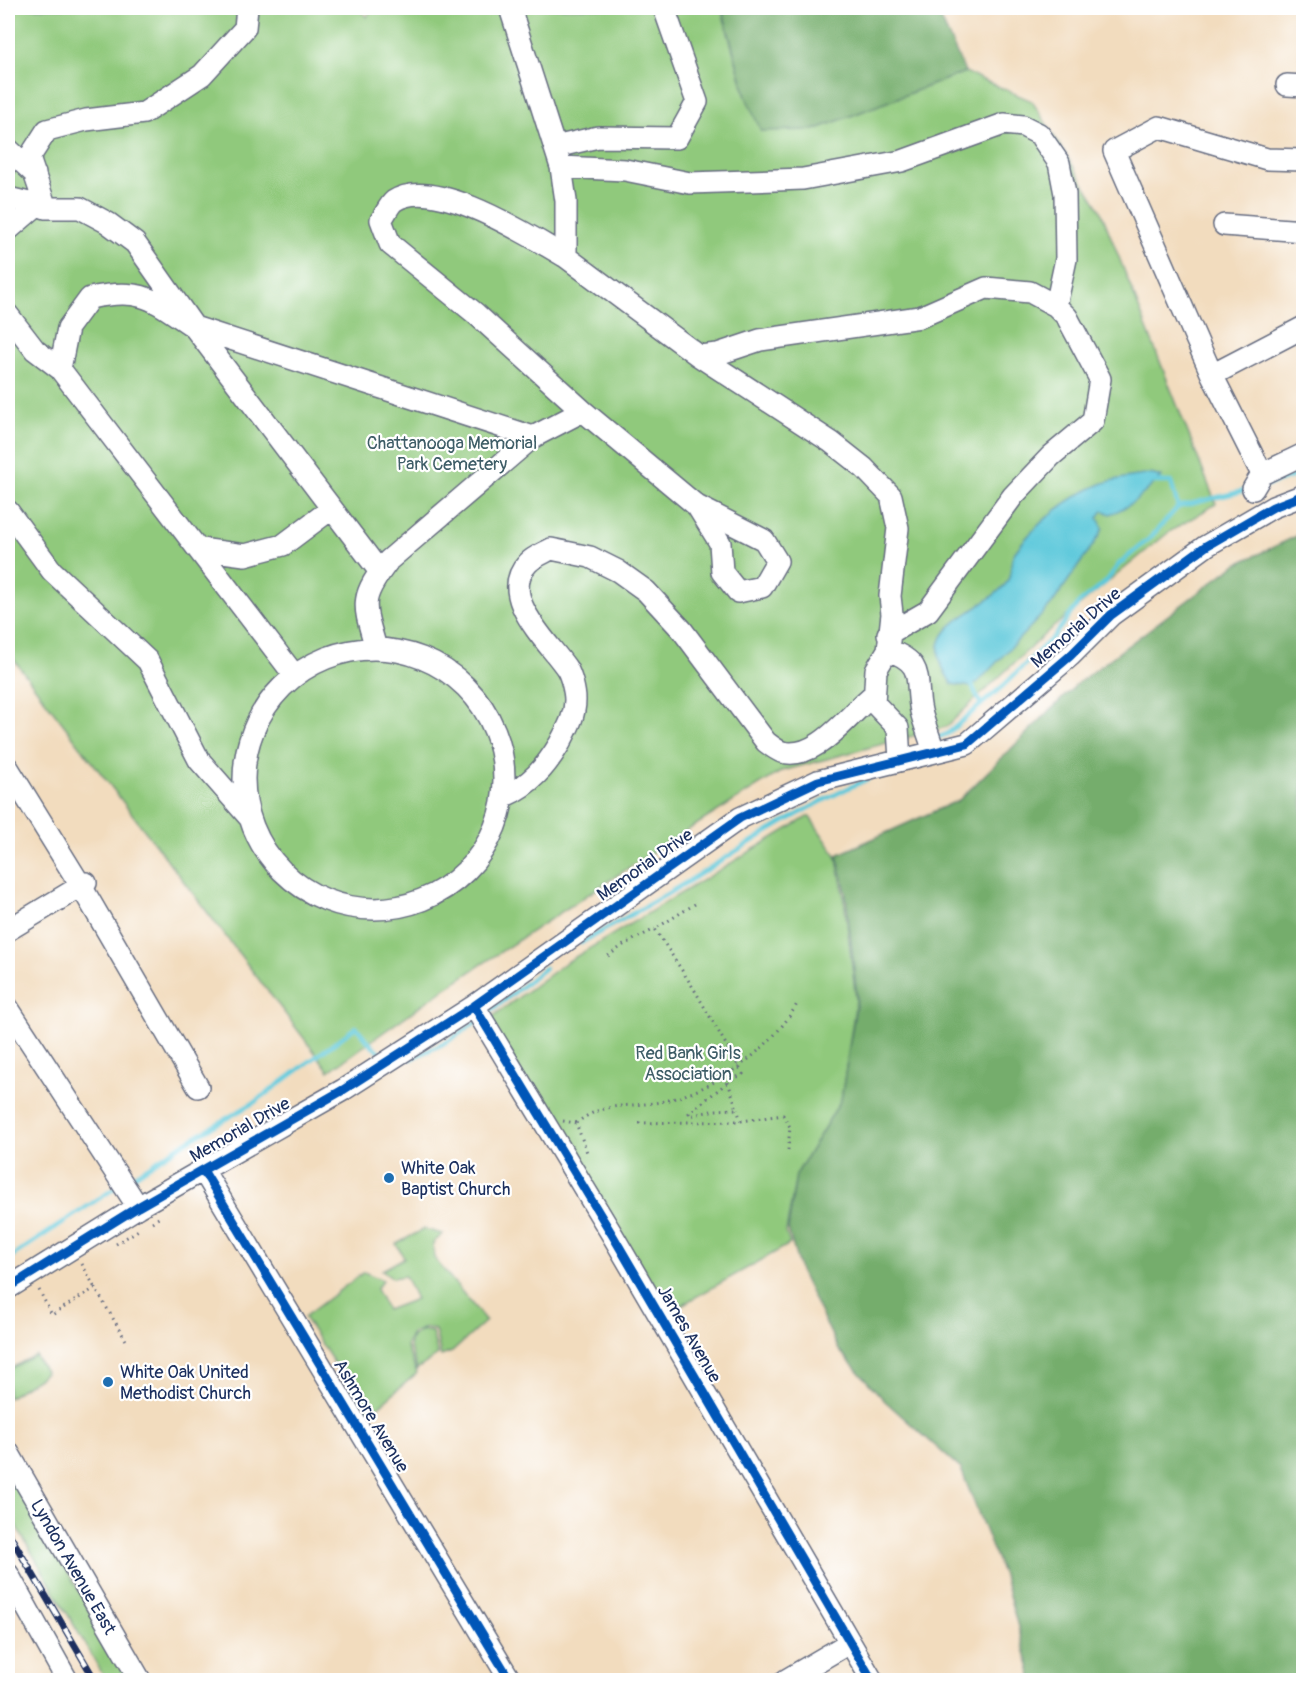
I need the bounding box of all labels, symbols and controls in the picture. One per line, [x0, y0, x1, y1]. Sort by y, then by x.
park label: Chattanooga Memorial Park Cemetery [367, 432, 537, 476]
street label: Memorial Drive [1026, 583, 1126, 673]
street label: Memorial Drive [593, 823, 698, 907]
park label: Red Bank Girls Association [635, 1042, 741, 1086]
street label: Memorial Drive [186, 1092, 294, 1168]
place label: White Oak Baptist Church [401, 1157, 510, 1201]
marker: White Oak Baptist Church [382, 1171, 396, 1185]
street label: James Avenue [652, 1281, 726, 1387]
street label: Ashmore Avenue [328, 1355, 414, 1477]
place label: White Oak United Methodist Church [120, 1361, 251, 1405]
marker: White Oak United Methodist Church [101, 1375, 115, 1389]
street label: Lyndon Avenue East [25, 1495, 121, 1639]

